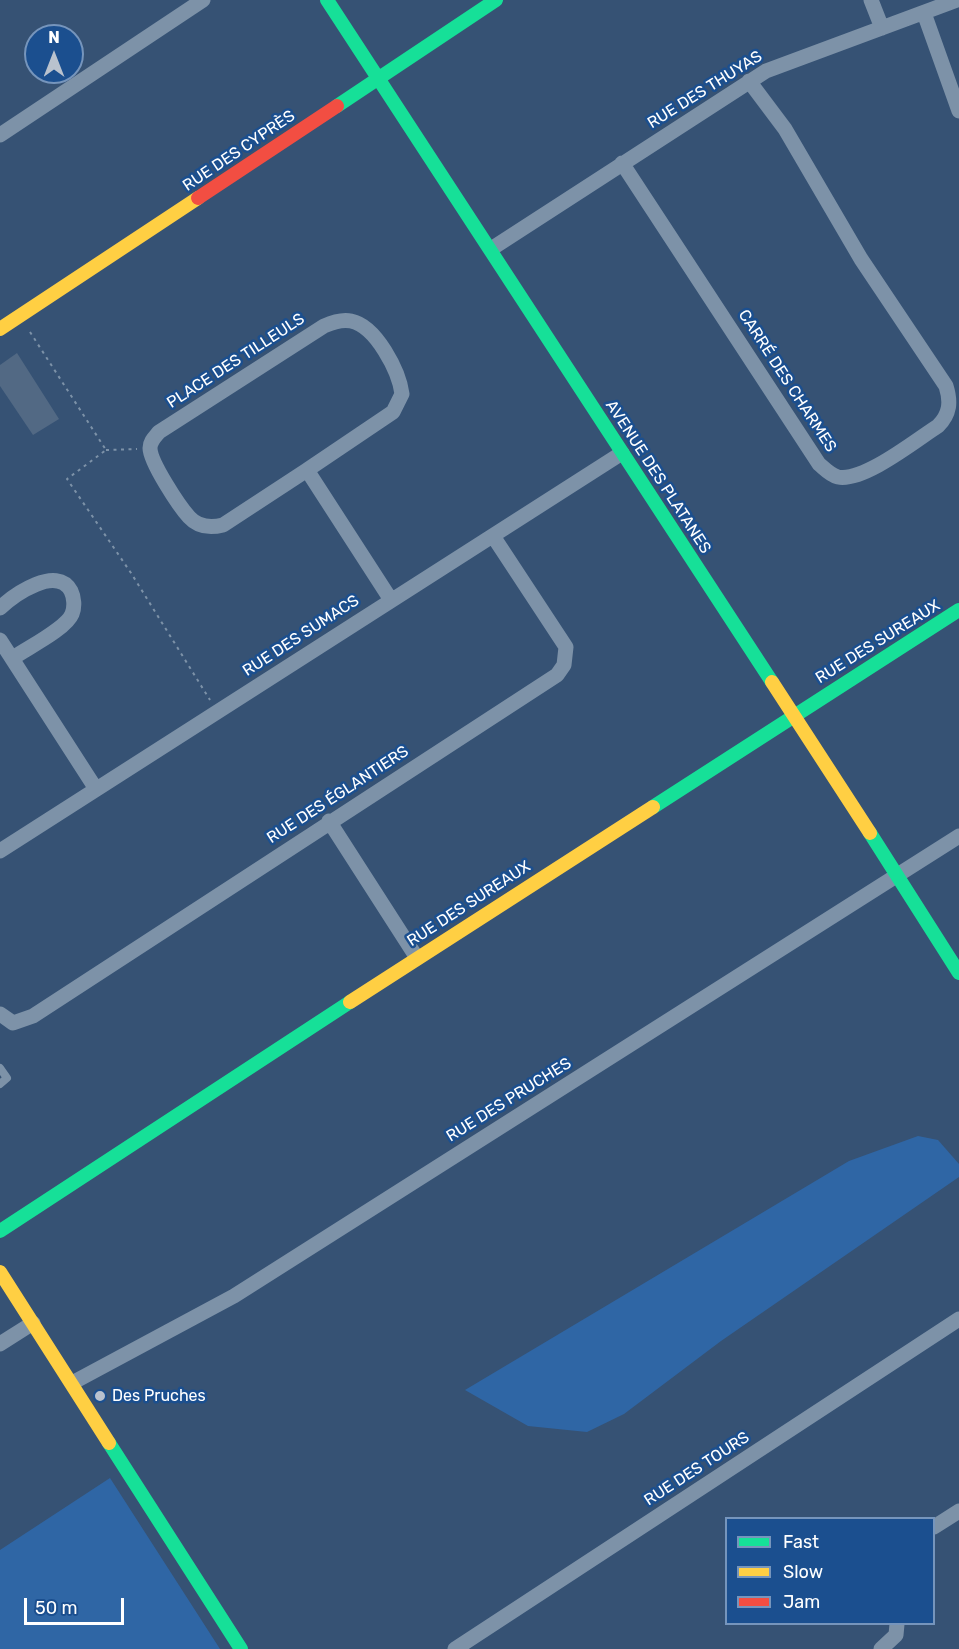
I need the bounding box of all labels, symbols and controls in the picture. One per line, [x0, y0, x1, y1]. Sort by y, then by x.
north arrow [24, 24, 84, 84]
text: N [48, 28, 60, 47]
street label: RUE DES THUYAS [644, 47, 766, 133]
street label: RUE DES CYPRÈS [179, 106, 299, 196]
street label: CARRÉ DES CHARMES [734, 306, 840, 456]
street label: PLACE DES TILLEULS [164, 309, 308, 413]
street label: AVENUE DES PLATANES [601, 397, 715, 557]
street label: RUE DES SUMACS [239, 591, 363, 681]
street label: RUE DES SUREAUX [812, 596, 944, 688]
street label: RUE DES ÉGLANTIERS [264, 742, 412, 848]
street label: RUE DES SUREAUX [404, 857, 534, 951]
street label: RUE DES PRUCHES [443, 1054, 575, 1146]
place label: Des Pruches [112, 1386, 206, 1406]
marker: Des Pruches [93, 1389, 107, 1403]
street label: RUE DES TOURS [641, 1428, 753, 1510]
legend [725, 1517, 935, 1625]
text: Fast [783, 1531, 819, 1553]
text: Slow [783, 1561, 823, 1583]
scale bar [27, 1586, 128, 1624]
text: Jam [783, 1591, 820, 1613]
text: 50 m [35, 1597, 78, 1619]

